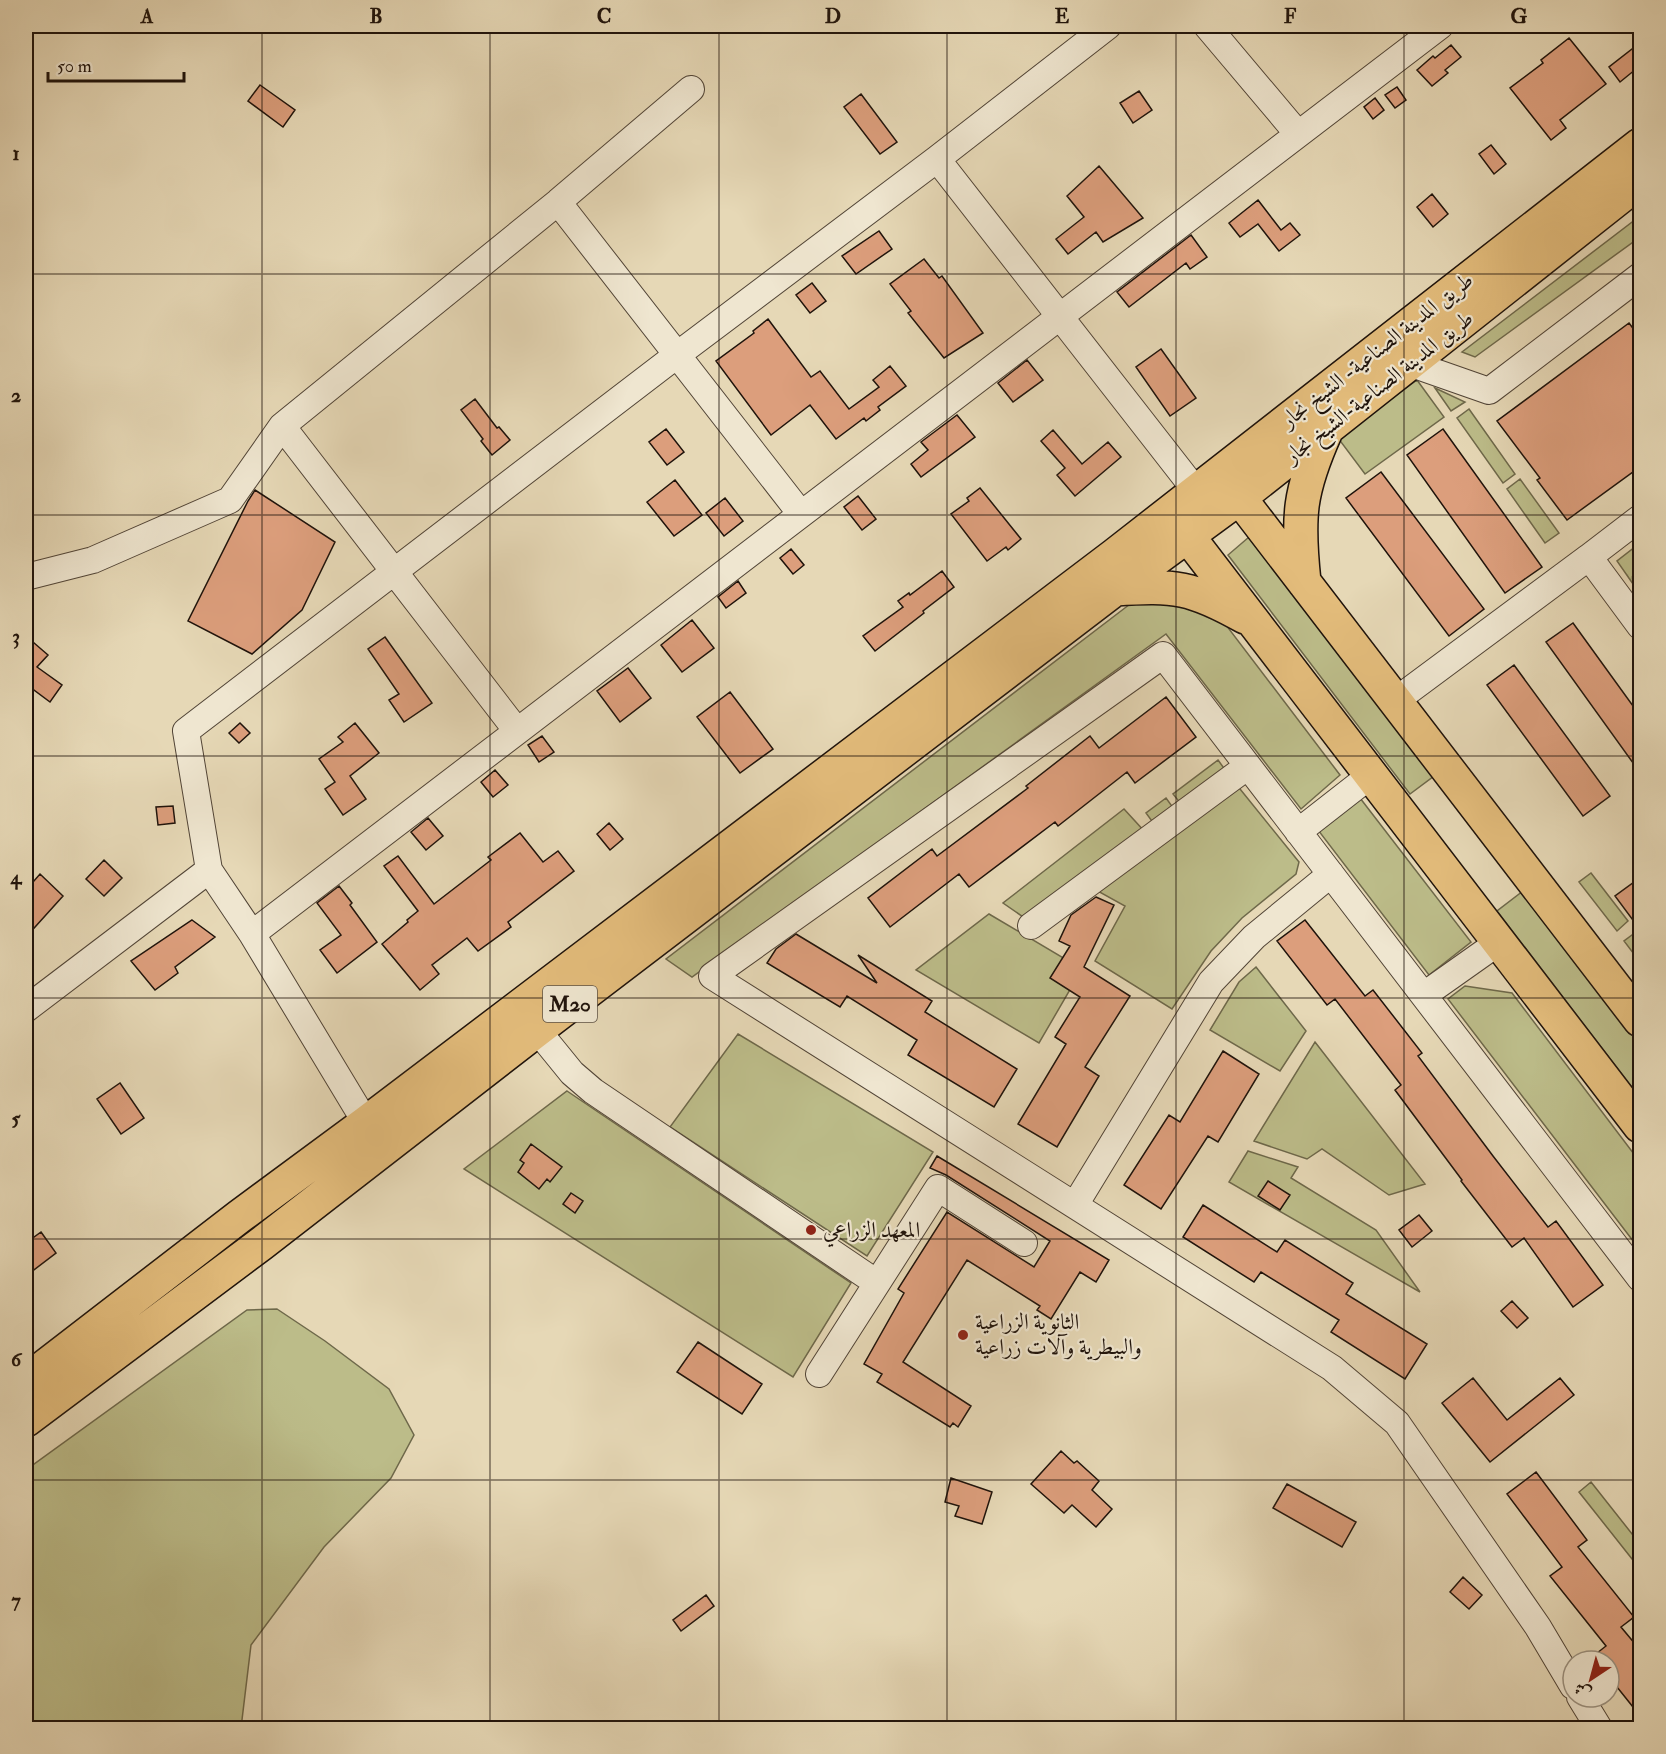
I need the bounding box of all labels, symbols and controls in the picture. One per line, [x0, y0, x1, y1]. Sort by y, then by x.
text: A [140, 4, 154, 29]
text: B [369, 4, 383, 29]
text: C [597, 4, 611, 29]
text: D [825, 4, 841, 29]
text: E [1055, 4, 1070, 29]
text: F [1284, 4, 1297, 29]
text: G [1511, 4, 1528, 29]
scale bar [48, 45, 184, 83]
text: 50 m [57, 55, 92, 78]
text: 1 [12, 141, 20, 166]
street label: طريق المدينة الصناعية- الشيخ نجار [1273, 266, 1482, 439]
street label: طريق المدينة الصناعية-الشيخ نجار [1277, 304, 1482, 475]
text: 2 [11, 383, 21, 408]
text: 3 [12, 624, 20, 649]
text: 4 [10, 865, 23, 890]
road number: M20 [543, 986, 597, 1022]
text: 5 [12, 1106, 22, 1131]
place label: المعهد الزراعي [823, 1216, 920, 1248]
marker: المعهد الزراعي [804, 1223, 818, 1237]
place label: الثانوية الزراعية والبيطرية وآلات زراعية [975, 1308, 1142, 1361]
marker: الثانوية الزراعية والبيطرية وآلات زراعية [956, 1328, 970, 1342]
text: 6 [11, 1347, 23, 1372]
text: 7 [11, 1588, 21, 1613]
north arrow [1561, 1649, 1621, 1709]
text: ش [1570, 1678, 1595, 1703]

